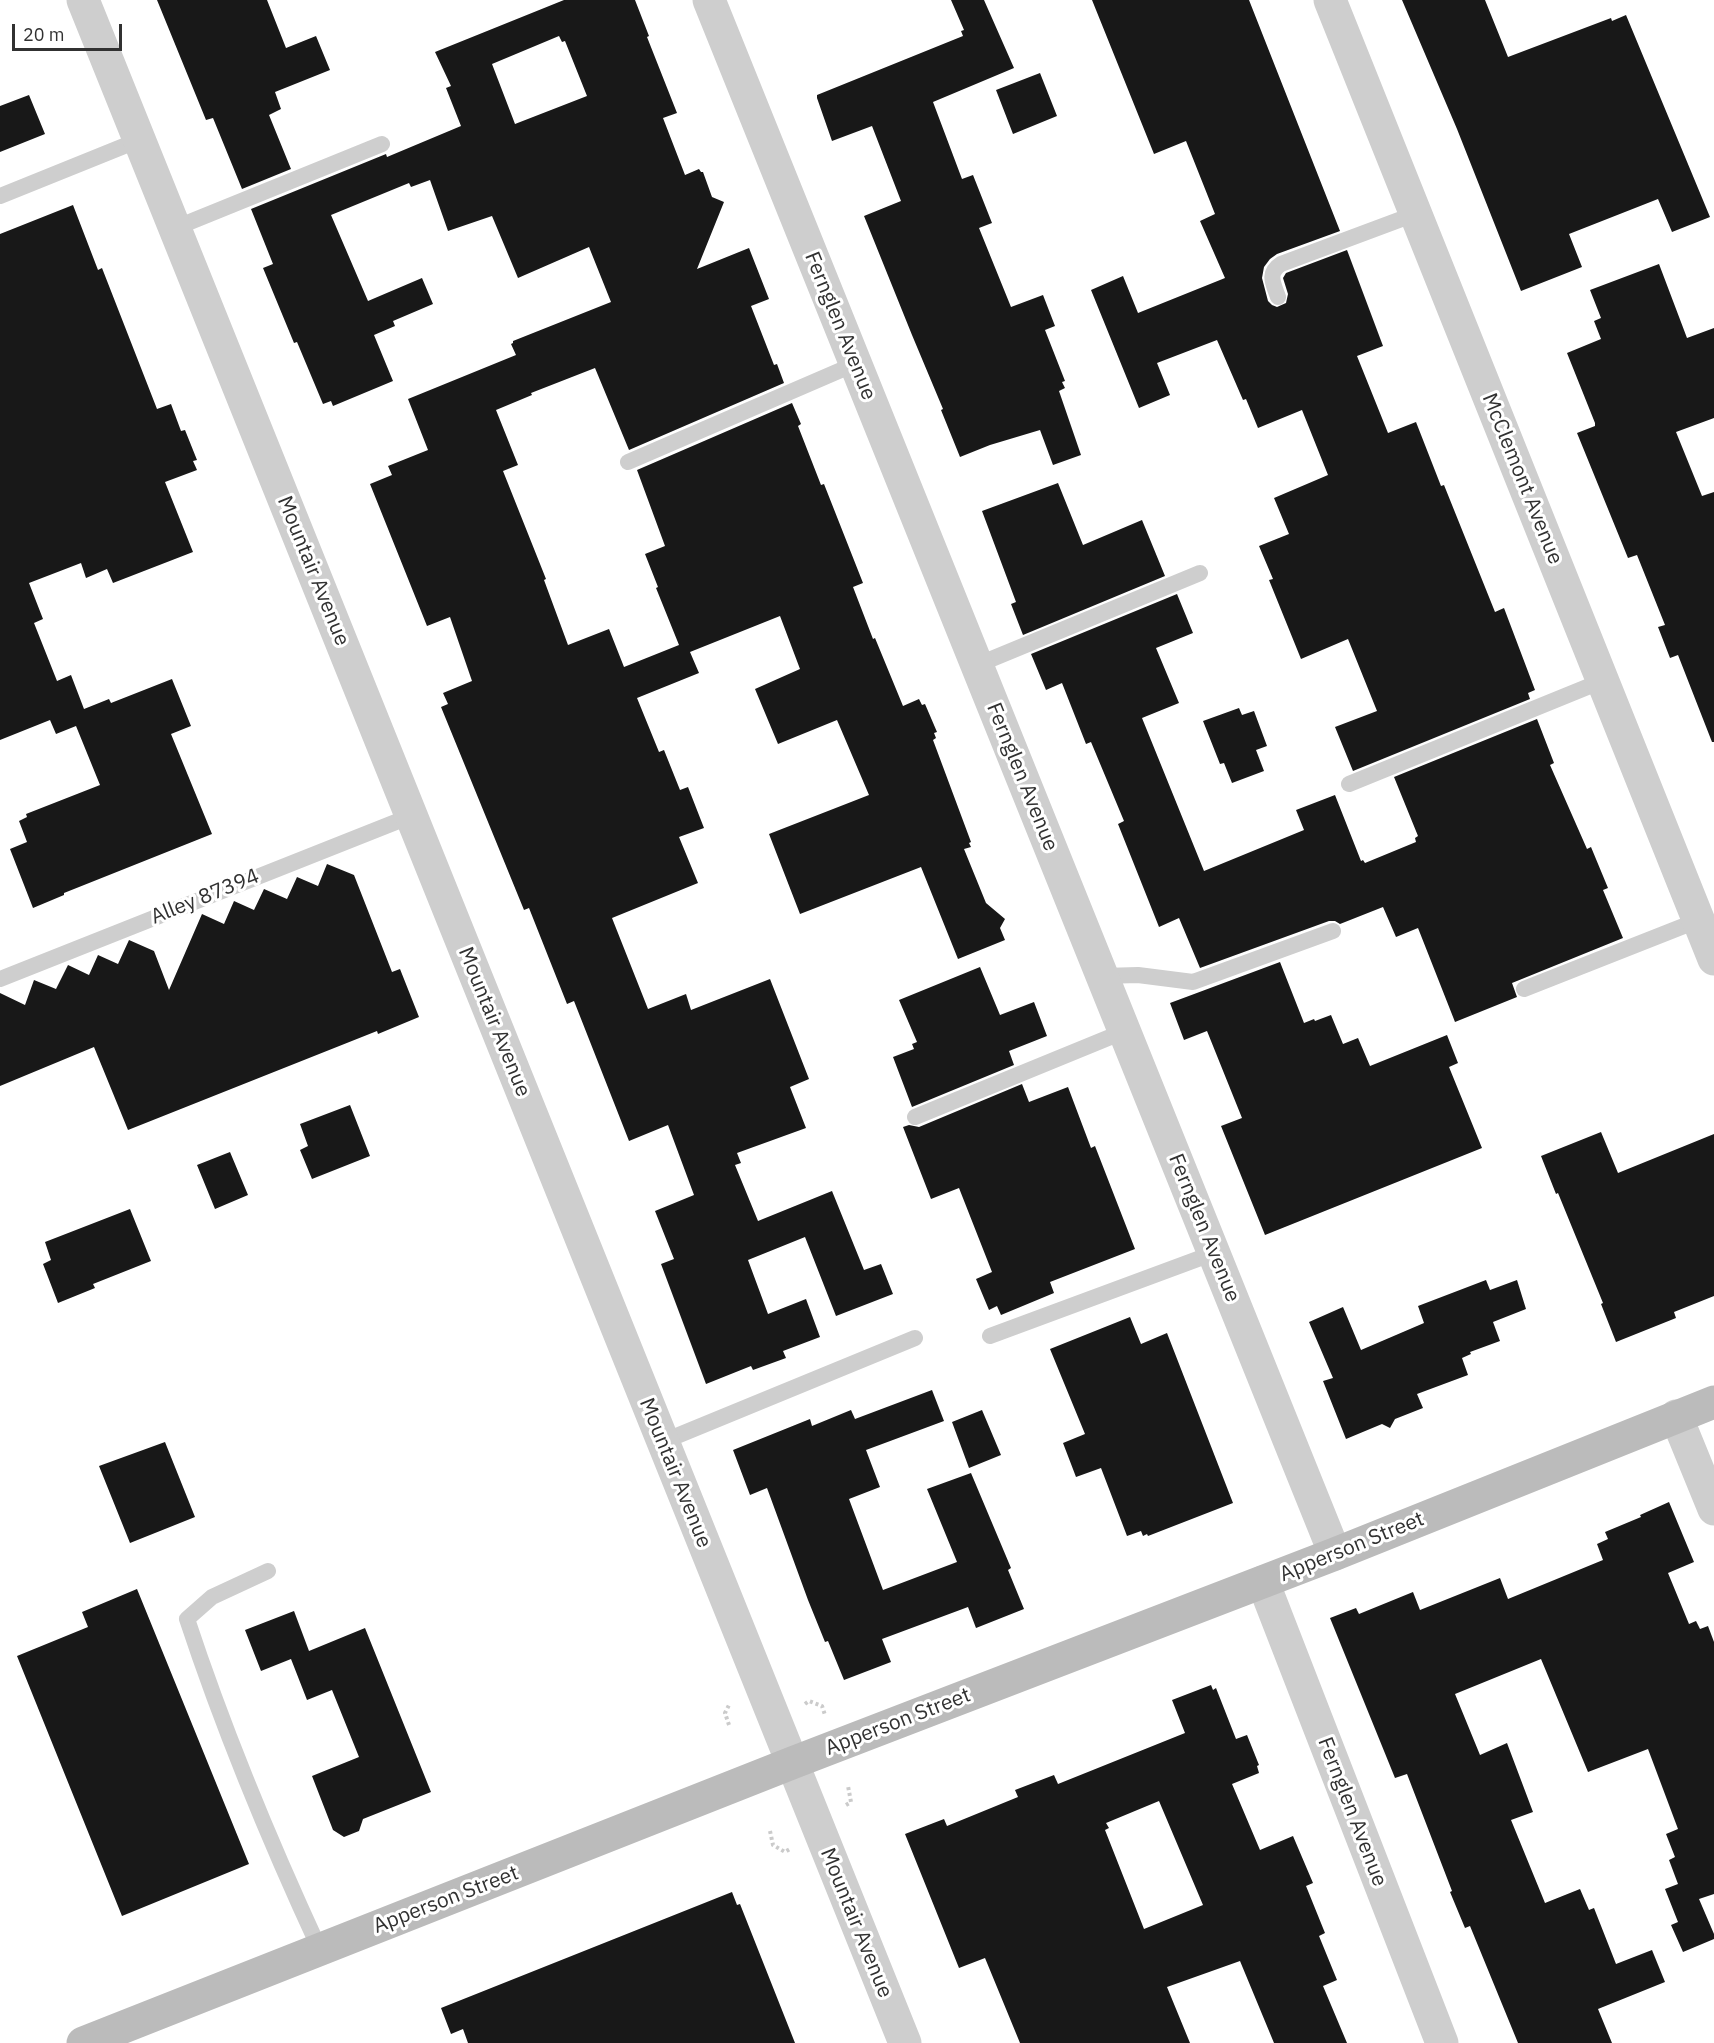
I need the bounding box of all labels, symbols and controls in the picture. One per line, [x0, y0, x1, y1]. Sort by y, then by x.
scale bar [15, 12, 124, 50]
text: 20 m [23, 23, 65, 46]
street label: Fernglen Avenue [799, 248, 881, 404]
street label: McClemont Avenue [1476, 390, 1568, 568]
street label: Mountair Avenue [271, 492, 355, 650]
street label: Fernglen Avenue [981, 699, 1063, 855]
street label: Alley 87394 [147, 864, 263, 930]
street label: Mountair Avenue [452, 943, 536, 1101]
street label: Fernglen Avenue [1163, 1150, 1245, 1306]
street label: Mountair Avenue [633, 1394, 717, 1552]
street label: Apperson Street [1276, 1507, 1428, 1587]
street label: Apperson Street [822, 1683, 974, 1761]
street label: Fernglen Avenue [1312, 1734, 1392, 1890]
street label: Mountair Avenue [814, 1844, 898, 2002]
street label: Apperson Street [370, 1861, 522, 1939]

